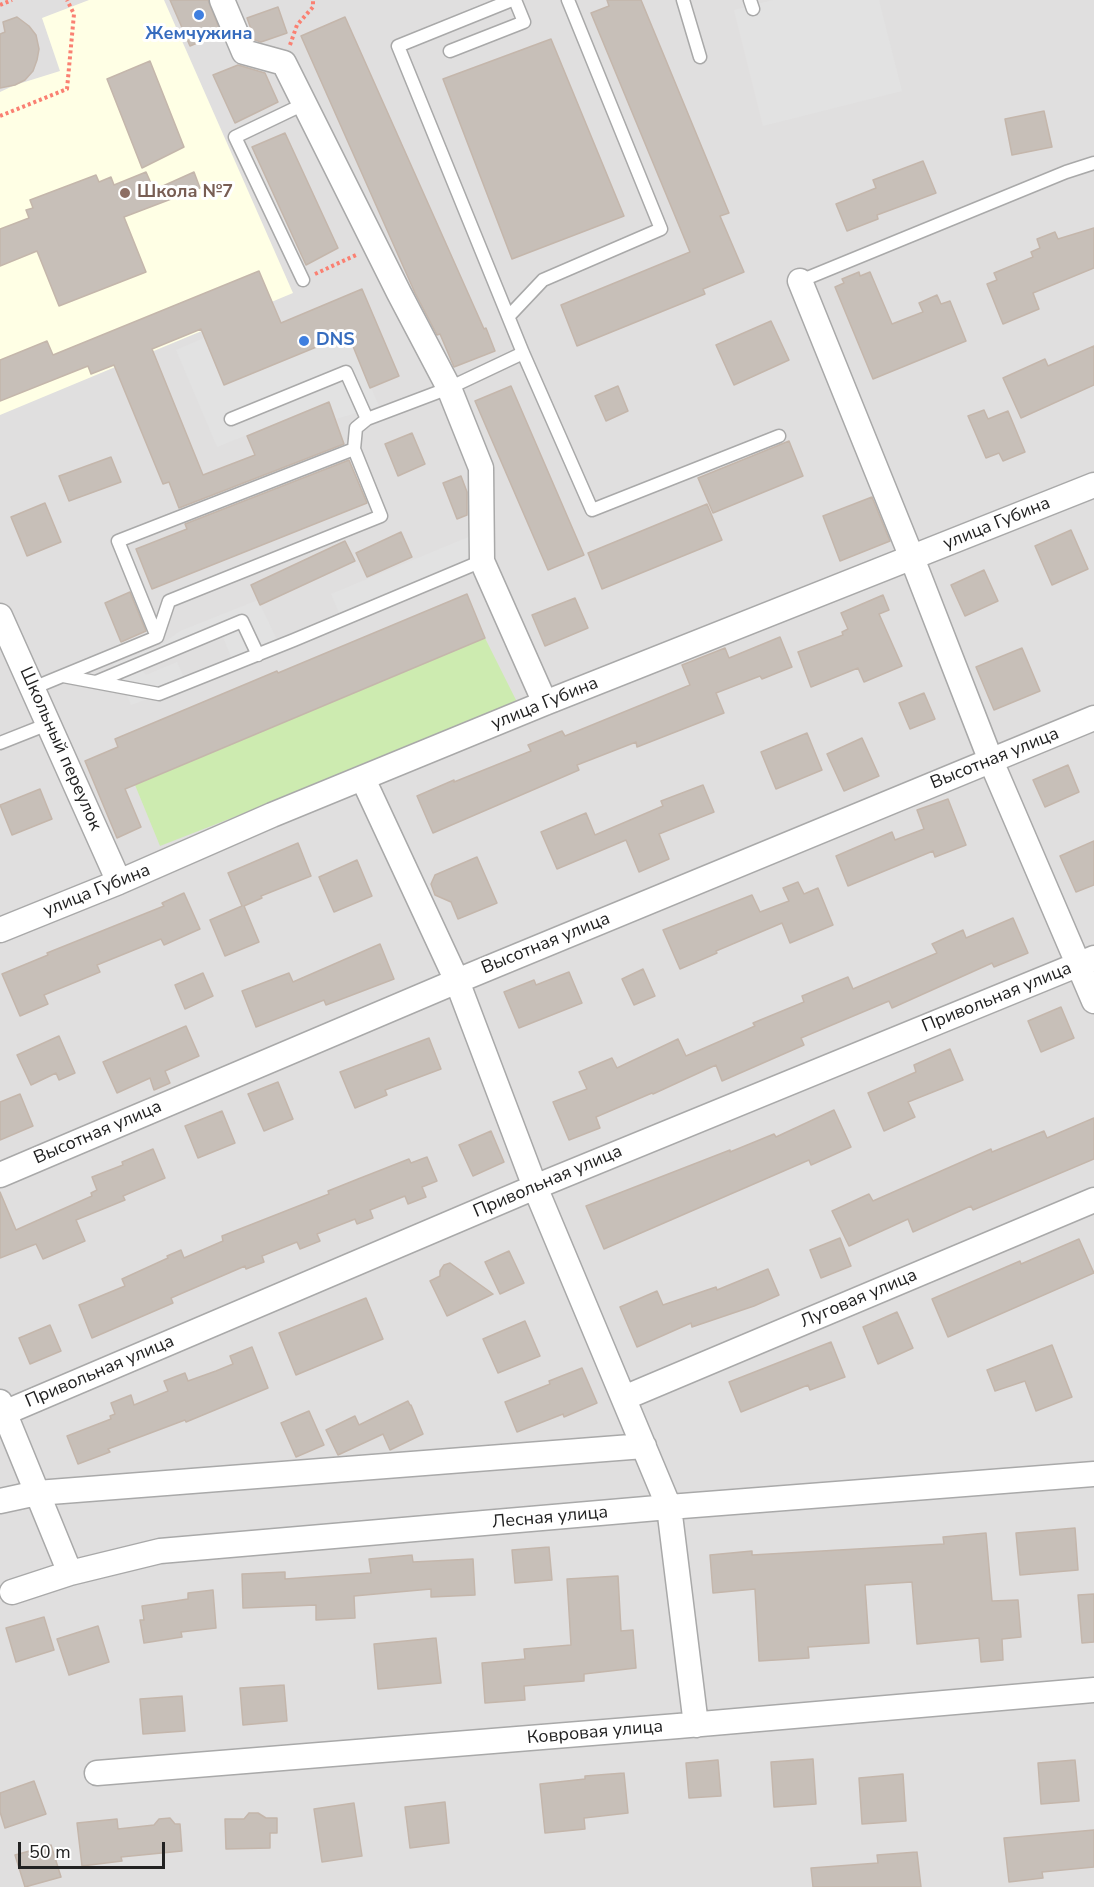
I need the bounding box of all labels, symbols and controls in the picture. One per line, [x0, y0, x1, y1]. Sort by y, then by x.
marker: Жемчужина [192, 8, 206, 22]
place label: Жемчужина [145, 24, 253, 46]
place label: Школа №7 [137, 182, 233, 204]
marker: Школа №7 [118, 186, 132, 200]
place label: DNS [316, 330, 355, 352]
marker: DNS [297, 334, 311, 348]
street label: улица Губина [940, 493, 1054, 555]
street label: Школьный переулок [14, 664, 106, 834]
street label: улица Губина [488, 673, 602, 735]
street label: Высотная улица [928, 723, 1062, 795]
street label: улица Губина [40, 860, 154, 922]
street label: Высотная улица [479, 908, 613, 980]
street label: Привольная улица [919, 958, 1075, 1038]
street label: Высотная улица [31, 1096, 165, 1170]
street label: Привольная улица [470, 1141, 626, 1223]
street label: Луговая улица [797, 1265, 921, 1333]
street label: Привольная улица [22, 1331, 178, 1413]
street label: Лесная улица [491, 1502, 609, 1534]
street label: Ковровая улица [526, 1716, 664, 1750]
scale bar [21, 1830, 168, 1868]
text: 50 m [29, 1840, 71, 1864]

